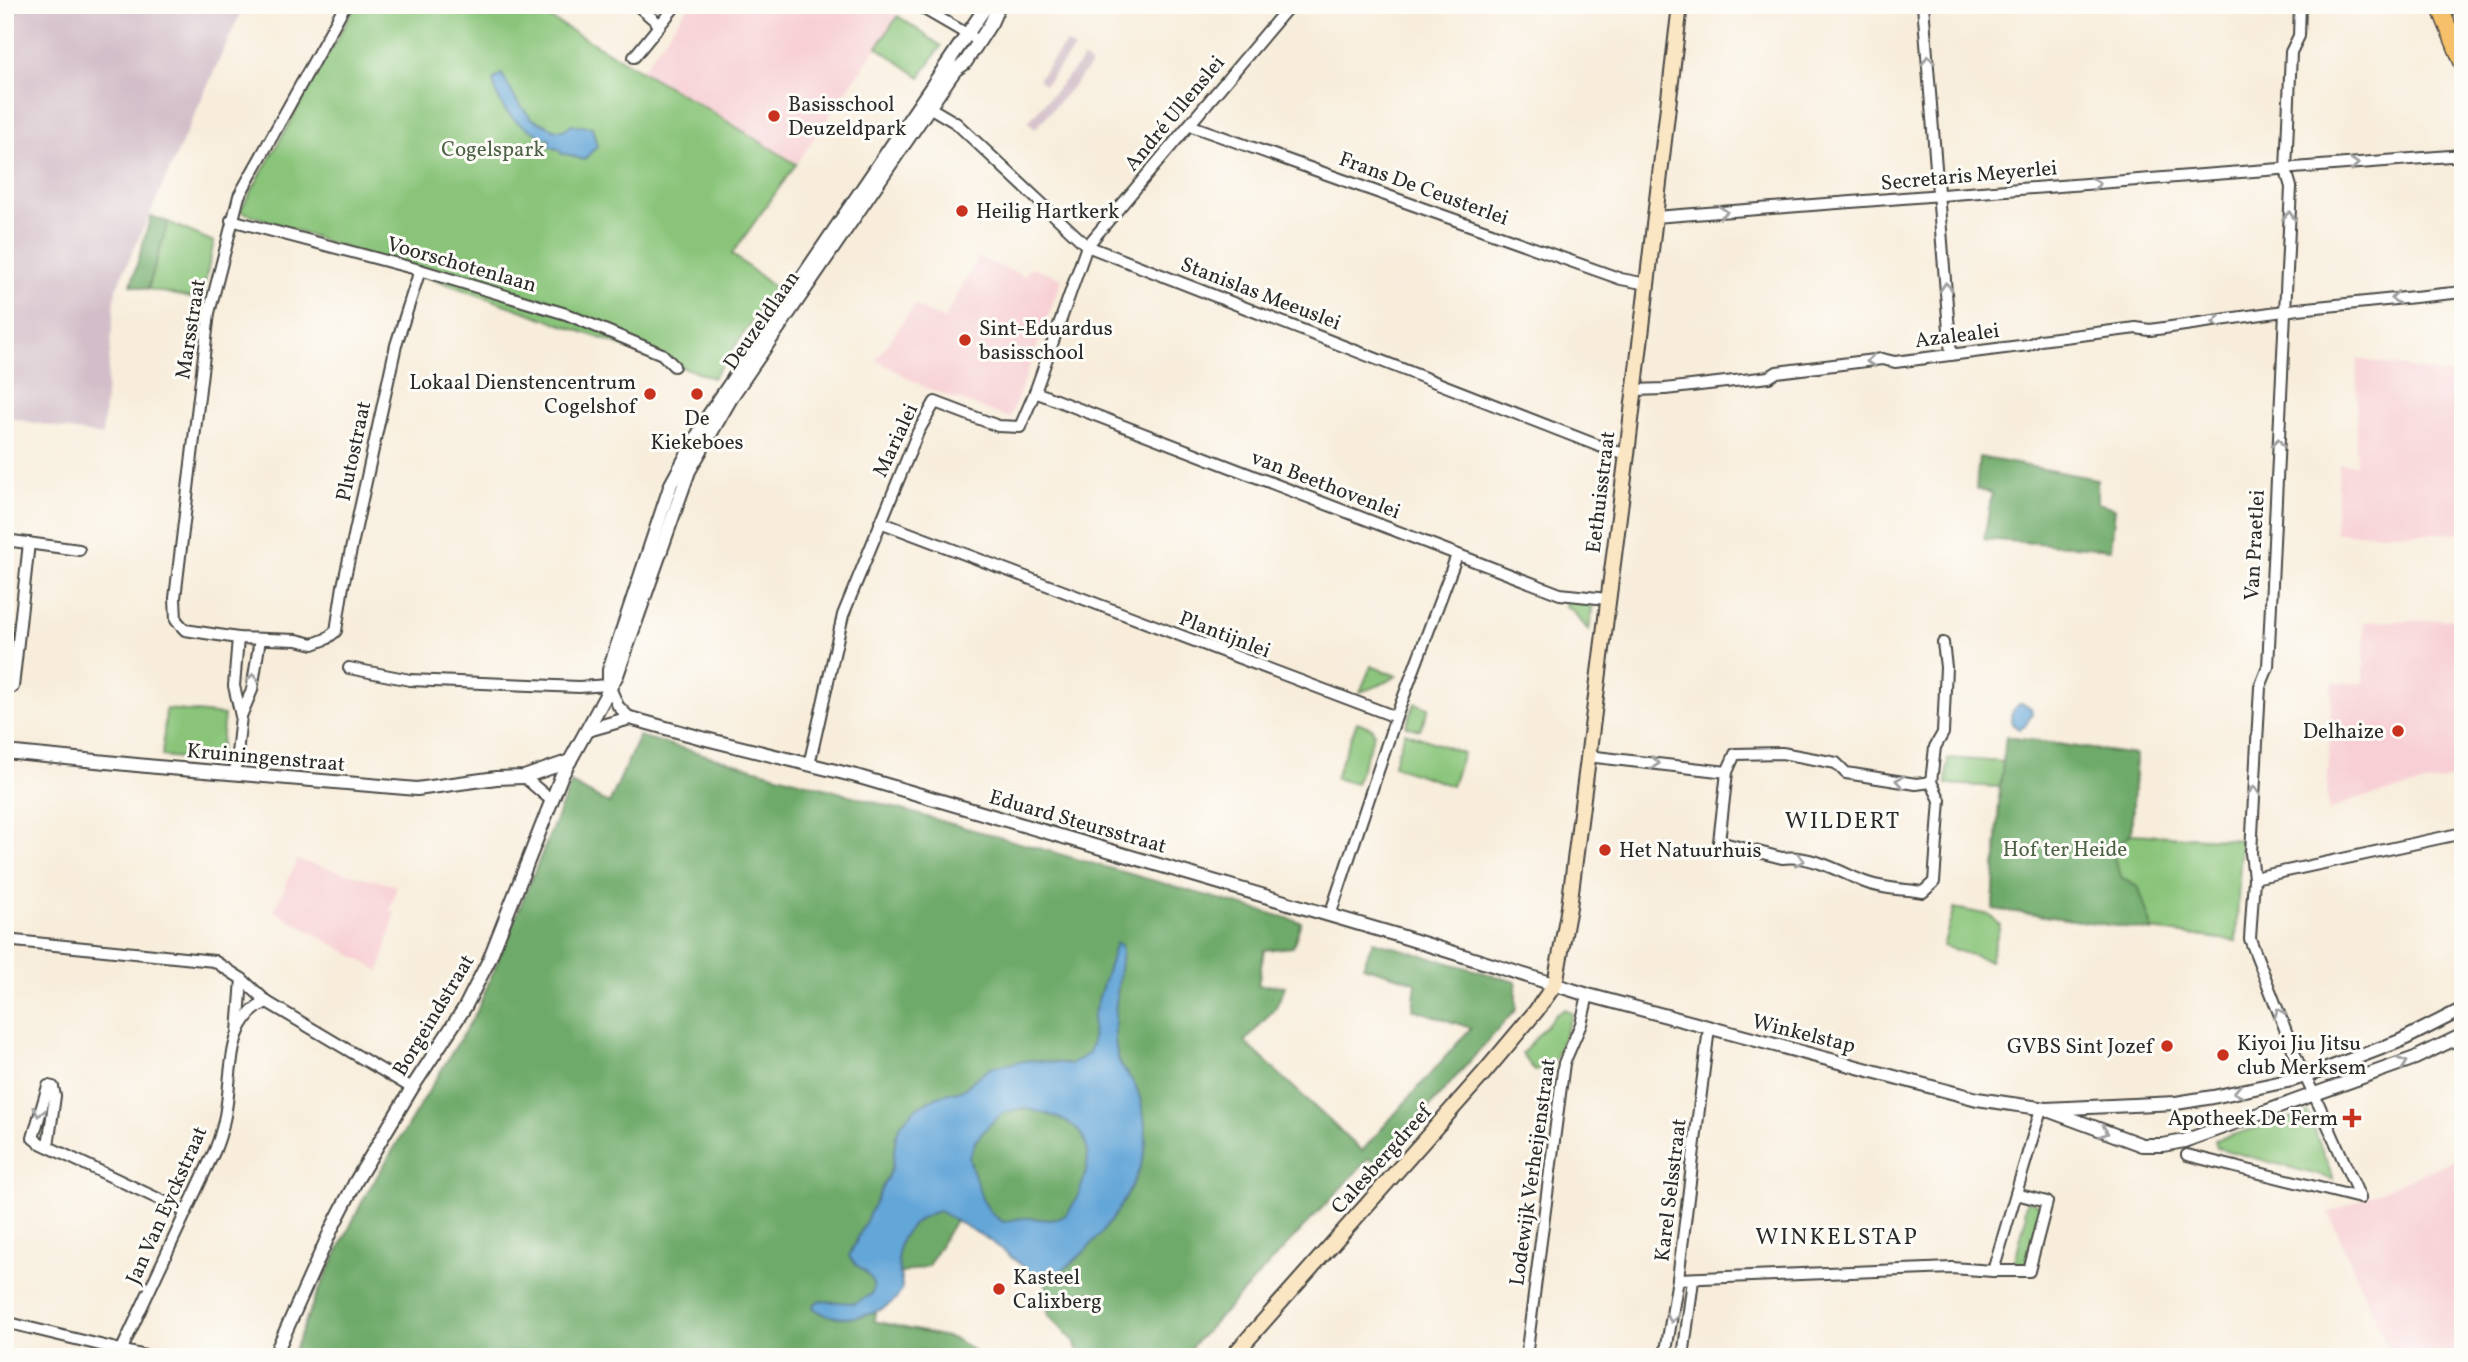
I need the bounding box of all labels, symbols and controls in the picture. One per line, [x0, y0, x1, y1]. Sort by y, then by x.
street label: André Ullenslei [1118, 50, 1232, 178]
one-way arrow [1921, 54, 1936, 65]
place label: Basisschool Deuzeldpark [788, 91, 907, 144]
marker: Basisschool Deuzeldpark [766, 108, 782, 124]
park label: Cogelspark [441, 136, 545, 165]
street label: Frans De Ceusterlei [1335, 145, 1512, 234]
street label: Secretaris Meyerlei [1880, 154, 2059, 199]
one-way arrow [2349, 157, 2360, 172]
one-way arrow [2091, 177, 2102, 192]
place label: Heilig Hartkerk [976, 198, 1120, 227]
marker: Heilig Hartkerk [954, 203, 970, 219]
one-way arrow [1718, 205, 1729, 220]
one-way arrow [2282, 210, 2297, 221]
street label: Voorschotenlaan [383, 230, 540, 301]
street label: Stanislas Meeuslei [1176, 250, 1345, 338]
street label: Deuzeldlaan [717, 265, 807, 376]
street label: Marsstraat [169, 277, 214, 381]
one-way arrow [1939, 281, 1954, 292]
one-way arrow [2389, 291, 2401, 306]
one-way arrow [2211, 314, 2223, 329]
place label: Sint-Eduardus basisschool [979, 315, 1113, 368]
street label: Azalealei [1913, 317, 2001, 356]
marker: Sint-Eduardus basisschool [957, 332, 973, 348]
one-way arrow [1865, 353, 1877, 368]
place label: Lokaal Dienstencentrum Cogelshof [409, 369, 638, 422]
marker: Lokaal Dienstencentrum Cogelshof [642, 386, 658, 402]
marker: De Kiekeboes [689, 386, 705, 402]
street label: Plutostraat [330, 399, 379, 504]
street label: Marialei [867, 399, 926, 482]
place label: De Kiekeboes [650, 405, 744, 458]
street label: Eethuisstraat [1580, 429, 1623, 555]
one-way arrow [2271, 437, 2286, 448]
street label: van Beethovenlei [1246, 444, 1404, 527]
street label: Van Praetlei [2238, 489, 2273, 601]
street label: Plantijnlei [1174, 605, 1274, 666]
one-way arrow [246, 673, 261, 684]
place label: Delhaize [2303, 718, 2384, 747]
marker: Delhaize [2390, 723, 2406, 739]
street label: Kruiningenstraat [185, 737, 346, 780]
one-way arrow [1649, 756, 1660, 771]
one-way arrow [1894, 774, 1906, 789]
street label: Eduard Steursstraat [986, 783, 1170, 862]
one-way arrow [2246, 785, 2261, 796]
district label: WILDERT [1785, 806, 1901, 838]
park label: Hof ter Heide [2003, 836, 2127, 865]
place label: Het Natuurhuis [1619, 837, 1762, 866]
marker: Het Natuurhuis [1597, 842, 1613, 858]
one-way arrow [1794, 851, 1806, 866]
street label: Borgeindstraat [386, 949, 482, 1082]
one-way arrow [2273, 1007, 2287, 1019]
street label: Winkelstap [1749, 1008, 1858, 1061]
place label: Kiyoi Jiu Jitsu club Merksem [2237, 1030, 2367, 1083]
place label: GVBS Sint Jozef [2007, 1033, 2155, 1062]
marker: GVBS Sint Jozef [2159, 1038, 2175, 1054]
marker: Kiyoi Jiu Jitsu club Merksem [2215, 1047, 2231, 1063]
street label: Lodewijk Verheijenstraat [1503, 1057, 1564, 1288]
one-way arrow [2396, 1057, 2408, 1071]
one-way arrow [2232, 1084, 2244, 1099]
street label: Calesbergdreef [1325, 1098, 1440, 1221]
place label: Apotheek De Ferm [2168, 1105, 2338, 1134]
one-way arrow [33, 1106, 48, 1118]
marker: Apotheek De Ferm [2344, 1110, 2360, 1126]
street label: Karel Selsstraat [1648, 1117, 1695, 1263]
street label: Jan Van Eyckstraat [119, 1122, 215, 1289]
one-way arrow [2097, 1124, 2109, 1138]
district label: WINKELSTAP [1755, 1222, 1919, 1254]
place label: Kasteel Calixberg [1013, 1264, 1102, 1317]
marker: Kasteel Calixberg [991, 1281, 1007, 1297]
one-way arrow [1665, 1312, 1680, 1324]

